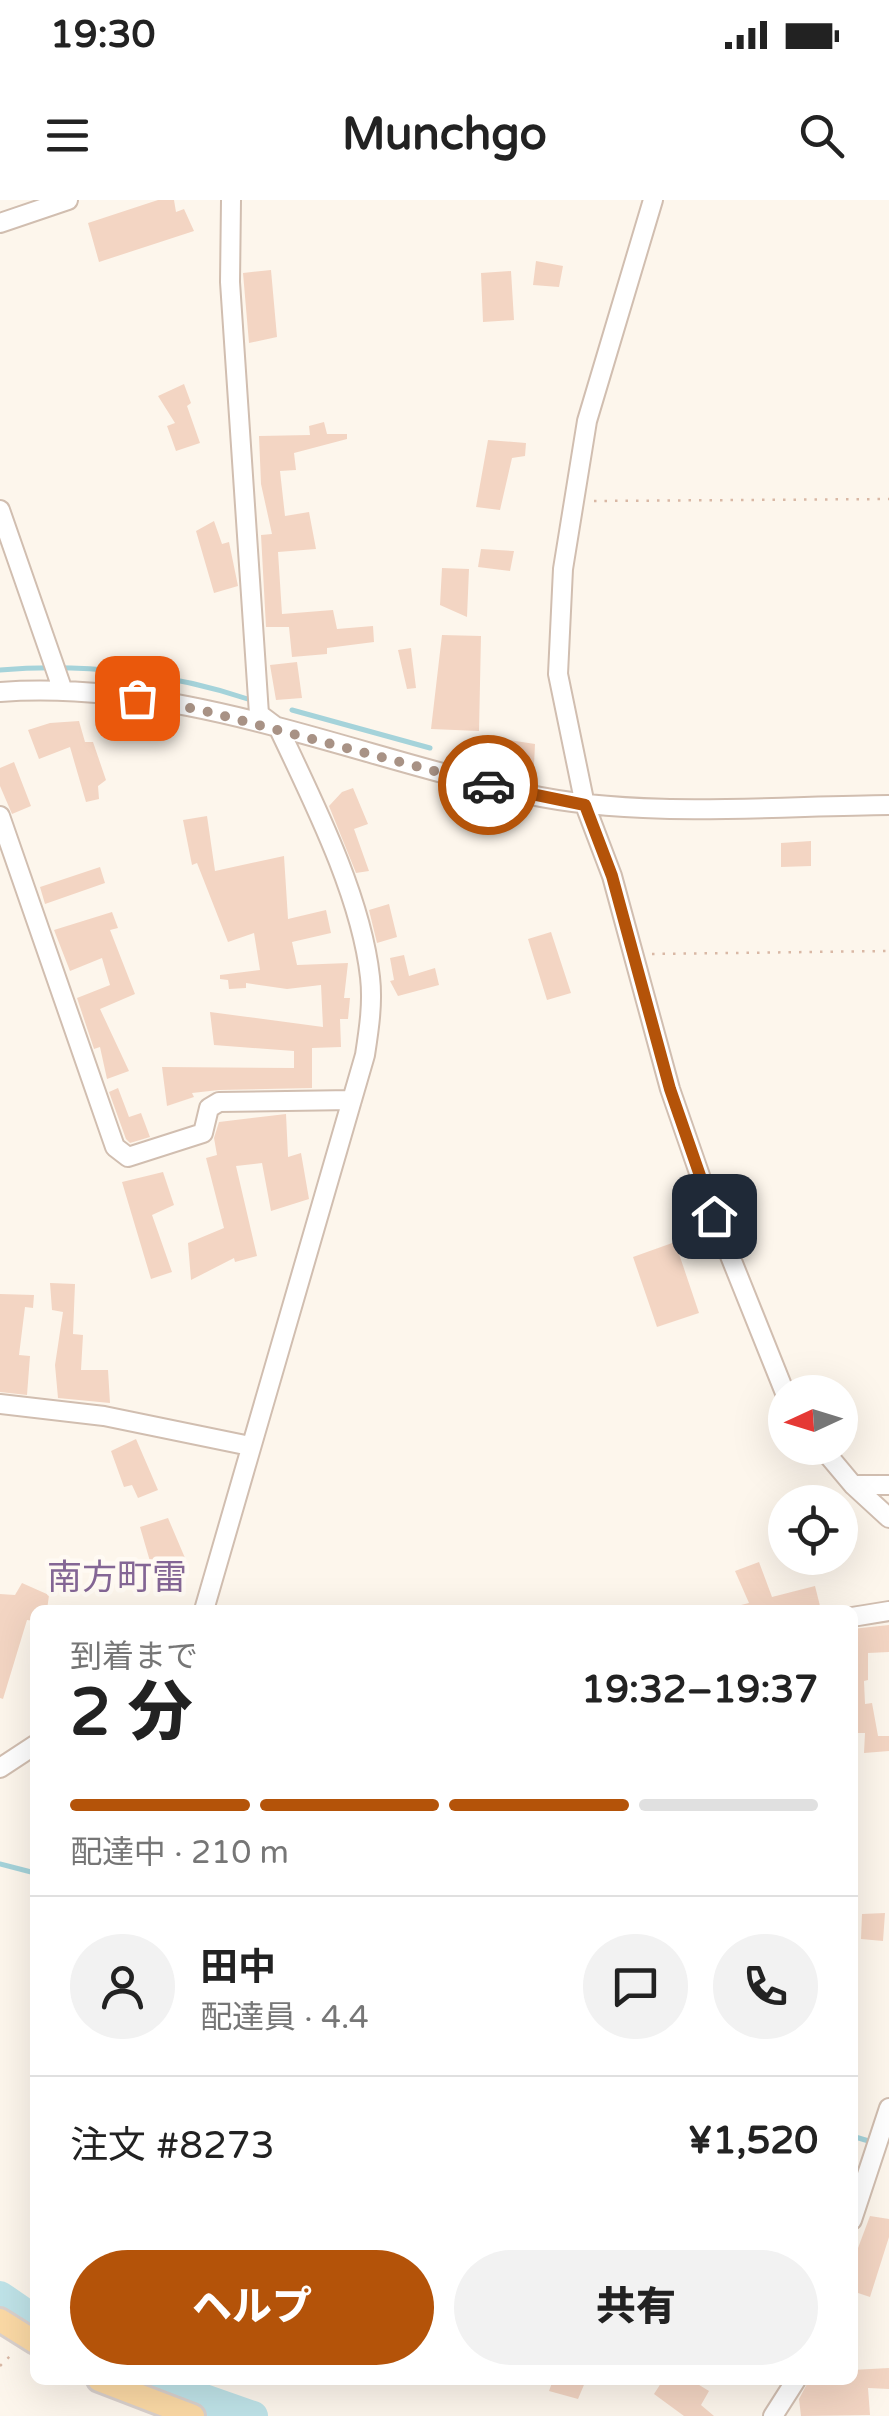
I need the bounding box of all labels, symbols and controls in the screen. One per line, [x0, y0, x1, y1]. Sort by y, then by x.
text: 19:30 [50, 12, 155, 58]
icon: menu [40, 108, 95, 163]
text: Munchgo [342, 108, 547, 162]
icon: search [794, 108, 849, 163]
pin [95, 656, 180, 741]
icon: bag [110, 671, 165, 726]
courier [438, 735, 538, 835]
icon: car [461, 758, 516, 813]
pin [672, 1174, 757, 1259]
icon: home [687, 1189, 742, 1244]
north arrow [768, 1375, 858, 1465]
map controls [768, 1375, 858, 1575]
button: locate [768, 1485, 858, 1575]
district label: 南方町雷 [47, 1557, 187, 1599]
text: 到着まで [70, 1638, 198, 1676]
text: 19:32–19:37 [581, 1667, 818, 1713]
text: 2 分 [70, 1674, 193, 1753]
text: 配達中 · 210 m [70, 1834, 289, 1872]
button: person [70, 1934, 175, 2039]
button: chat [583, 1934, 688, 2039]
button: phone [713, 1934, 818, 2039]
text: 田中 [200, 1945, 276, 1991]
text: 配達員 · 4.4 [200, 1999, 369, 2037]
text: ¥1,520 [688, 2118, 818, 2164]
text: 注文 #8273 [70, 2123, 275, 2169]
button: ヘルプ [70, 2250, 434, 2365]
button: 共有 [454, 2250, 818, 2365]

